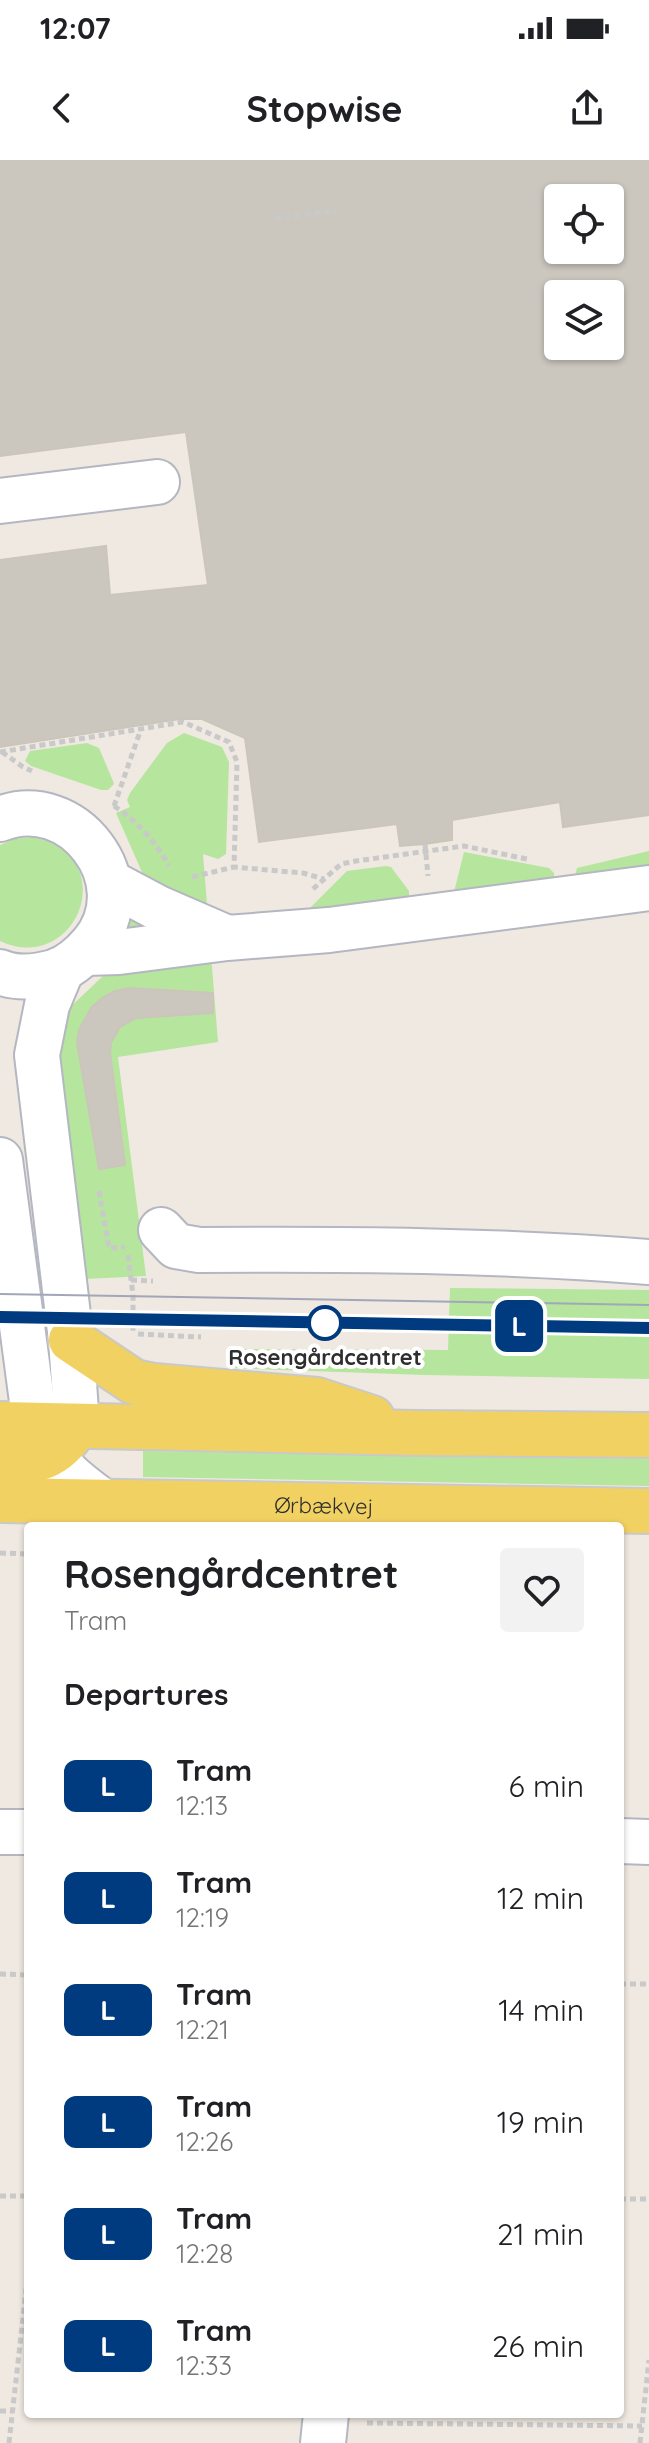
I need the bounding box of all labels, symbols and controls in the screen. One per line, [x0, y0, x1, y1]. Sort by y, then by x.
text: 12:07 [40, 9, 111, 47]
icon: back [40, 86, 84, 130]
text: Stopwise [247, 86, 402, 131]
icon: share [565, 86, 609, 130]
map controls [544, 184, 624, 360]
button: locate [544, 184, 624, 264]
button: layers [544, 280, 624, 360]
line badge: L [493, 1300, 545, 1352]
marker: Rosengårdcentret [308, 1306, 342, 1340]
text: L [511, 1308, 527, 1343]
place label: Rosengårdcentret [228, 1343, 422, 1371]
street label: Ørbækvej [274, 1491, 374, 1520]
button: heart [500, 1548, 584, 1632]
text: Rosengårdcentret [64, 1550, 398, 1598]
text: Tram [64, 1604, 127, 1637]
text: Departures [64, 1675, 229, 1713]
text: Tram [176, 1751, 252, 1789]
text: 6 min [509, 1767, 584, 1805]
text: L [100, 1768, 116, 1803]
text: 12:13 [176, 1789, 228, 1822]
text: Tram [176, 1863, 252, 1901]
text: 12 min [497, 1879, 584, 1917]
text: L [100, 1880, 116, 1915]
text: 12:19 [176, 1901, 229, 1934]
text: Tram [176, 1975, 252, 2013]
text: 14 min [498, 1991, 584, 2029]
text: L [100, 1992, 116, 2027]
text: 12:21 [176, 2013, 229, 2046]
text: Tram [176, 2087, 252, 2125]
text: 19 min [497, 2103, 584, 2141]
text: L [100, 2104, 116, 2139]
text: 12:26 [176, 2125, 233, 2158]
text: Tram [176, 2199, 252, 2237]
text: 21 min [497, 2215, 584, 2253]
text: L [100, 2216, 116, 2251]
text: 12:28 [176, 2237, 233, 2270]
text: Tram [176, 2311, 252, 2349]
text: 26 min [492, 2327, 584, 2365]
text: L [100, 2328, 116, 2363]
text: 12:33 [176, 2349, 232, 2382]

